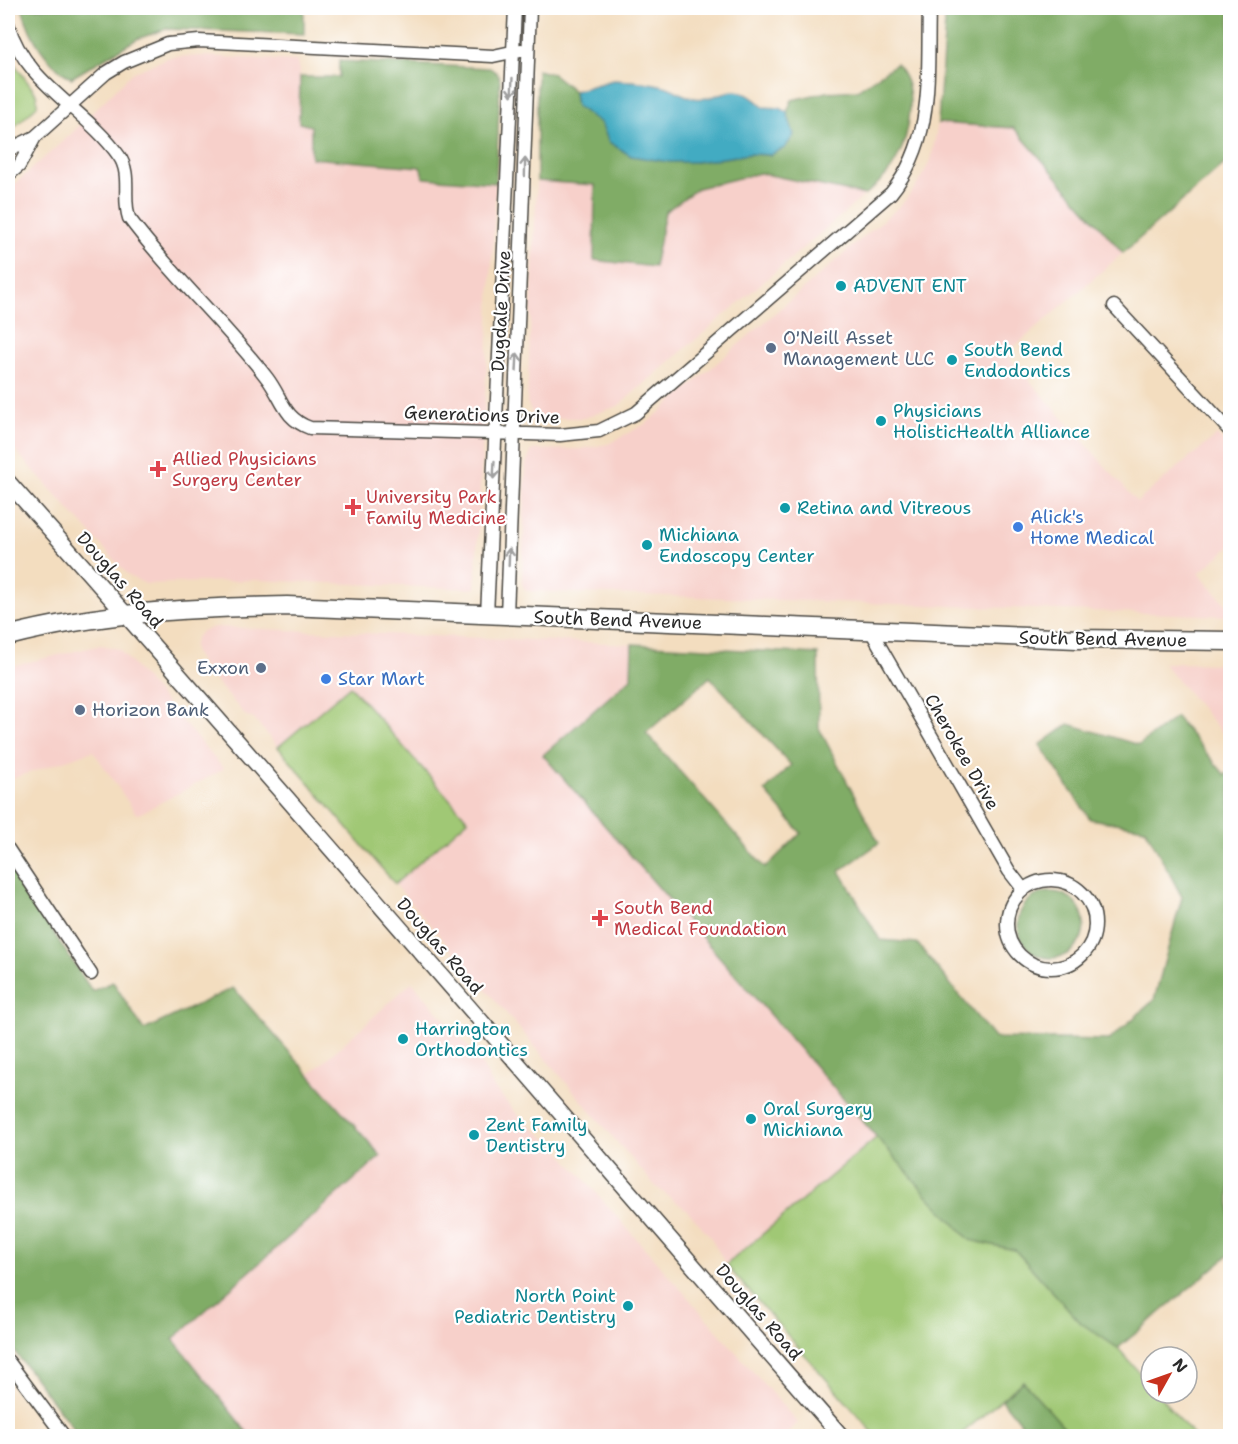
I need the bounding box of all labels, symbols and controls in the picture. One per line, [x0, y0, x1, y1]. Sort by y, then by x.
one-way arrow [507, 76, 518, 96]
one-way arrow [519, 158, 531, 178]
street label: Dugdale Drive [486, 250, 516, 372]
place label: ADVENT ENT [853, 274, 967, 298]
marker: ADVENT ENT [834, 279, 848, 293]
place label: O'Neill Asset Management LLC [783, 326, 934, 371]
place label: South Bend Endodontics [964, 338, 1071, 383]
marker: O'Neill Asset Management LLC [764, 341, 778, 355]
one-way arrow [511, 353, 522, 373]
marker: South Bend Endodontics [945, 353, 959, 367]
place label: Physicians HolisticHealth Alliance [893, 399, 1090, 444]
street label: Generations Drive [404, 400, 560, 430]
marker: Physicians HolisticHealth Alliance [874, 414, 888, 428]
place label: Allied Physicians Surgery Center [172, 447, 317, 492]
marker: Allied Physicians Surgery Center [149, 460, 167, 478]
one-way arrow [488, 460, 500, 480]
place label: University Park Family Medicine [366, 485, 506, 530]
place label: Retina and Vitreous [797, 496, 972, 520]
marker: University Park Family Medicine [344, 498, 362, 516]
marker: Retina and Vitreous [778, 501, 792, 515]
place label: Alick's Home Medical [1030, 505, 1155, 550]
marker: Alick's Home Medical [1011, 520, 1025, 534]
place label: Michiana Endoscopy Center [659, 523, 815, 568]
street label: Douglas Road [71, 527, 169, 633]
marker: Michiana Endoscopy Center [640, 538, 654, 552]
one-way arrow [503, 547, 515, 567]
street label: South Bend Avenue [533, 605, 703, 635]
street label: South Bend Avenue [1019, 626, 1187, 652]
place label: Exxon [197, 656, 249, 680]
marker: Exxon [254, 661, 268, 675]
place label: Star Mart [338, 667, 425, 691]
marker: Star Mart [319, 672, 333, 686]
street label: Cherokee Drive [919, 690, 1005, 814]
place label: Horizon Bank [92, 698, 209, 722]
marker: Horizon Bank [73, 703, 87, 717]
street label: Douglas Road [391, 893, 489, 999]
place label: South Bend Medical Foundation [614, 896, 787, 941]
marker: South Bend Medical Foundation [591, 909, 609, 927]
place label: Harrington Orthodontics [415, 1017, 528, 1062]
marker: Harrington Orthodontics [396, 1032, 410, 1046]
place label: Oral Surgery Michiana [763, 1097, 873, 1142]
marker: Oral Surgery Michiana [744, 1112, 758, 1126]
place label: Zent Family Dentistry [486, 1113, 587, 1158]
marker: Zent Family Dentistry [467, 1128, 481, 1142]
street label: Douglas Road [710, 1259, 808, 1365]
place label: North Point Pediatric Dentistry [454, 1284, 616, 1329]
marker: North Point Pediatric Dentistry [621, 1299, 635, 1313]
north arrow [1139, 1345, 1199, 1405]
text: N [1168, 1354, 1192, 1377]

